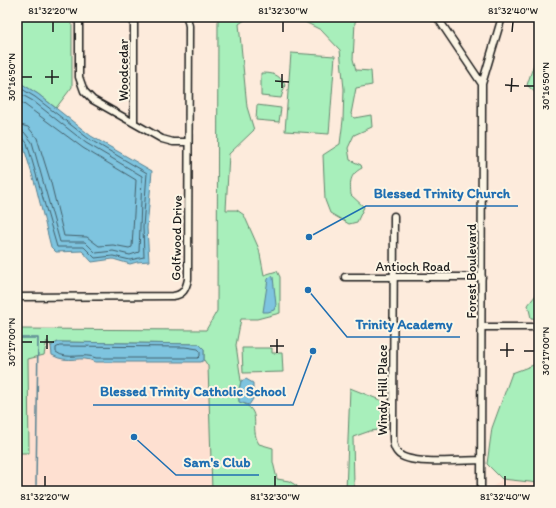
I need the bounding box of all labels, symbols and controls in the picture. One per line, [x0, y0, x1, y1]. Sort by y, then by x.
text: 81°32'20"W [28, 4, 78, 17]
text: 81°32'30"W [258, 4, 308, 17]
text: 81°32'40"W [488, 4, 538, 17]
street label: Woodcedar [116, 38, 131, 101]
text: 30°16'50"N [5, 53, 18, 101]
text: 30°16'50"N [539, 62, 552, 110]
callout: Blessed Trinity Church [366, 180, 518, 206]
text: Blessed Trinity Church [374, 185, 511, 202]
street label: Golfwood Drive [168, 195, 185, 281]
street label: Forest Boulevard [464, 224, 479, 319]
street label: Antioch Road [376, 259, 450, 274]
callout: Trinity Academy [347, 311, 460, 337]
text: Trinity Academy [354, 316, 453, 333]
text: 30°17'00"N [5, 317, 18, 366]
text: 30°17'00"N [539, 326, 552, 375]
street label: Windy Hill Place [375, 345, 390, 435]
callout: Blessed Trinity Catholic School [93, 379, 293, 405]
text: Blessed Trinity Catholic School [100, 383, 287, 400]
callout: Sam's Club [176, 449, 259, 475]
text: Sam's Club [184, 454, 250, 471]
text: 81°32'20"W [20, 490, 70, 503]
text: 81°32'30"W [250, 490, 300, 503]
text: 81°32'40"W [480, 490, 530, 503]

